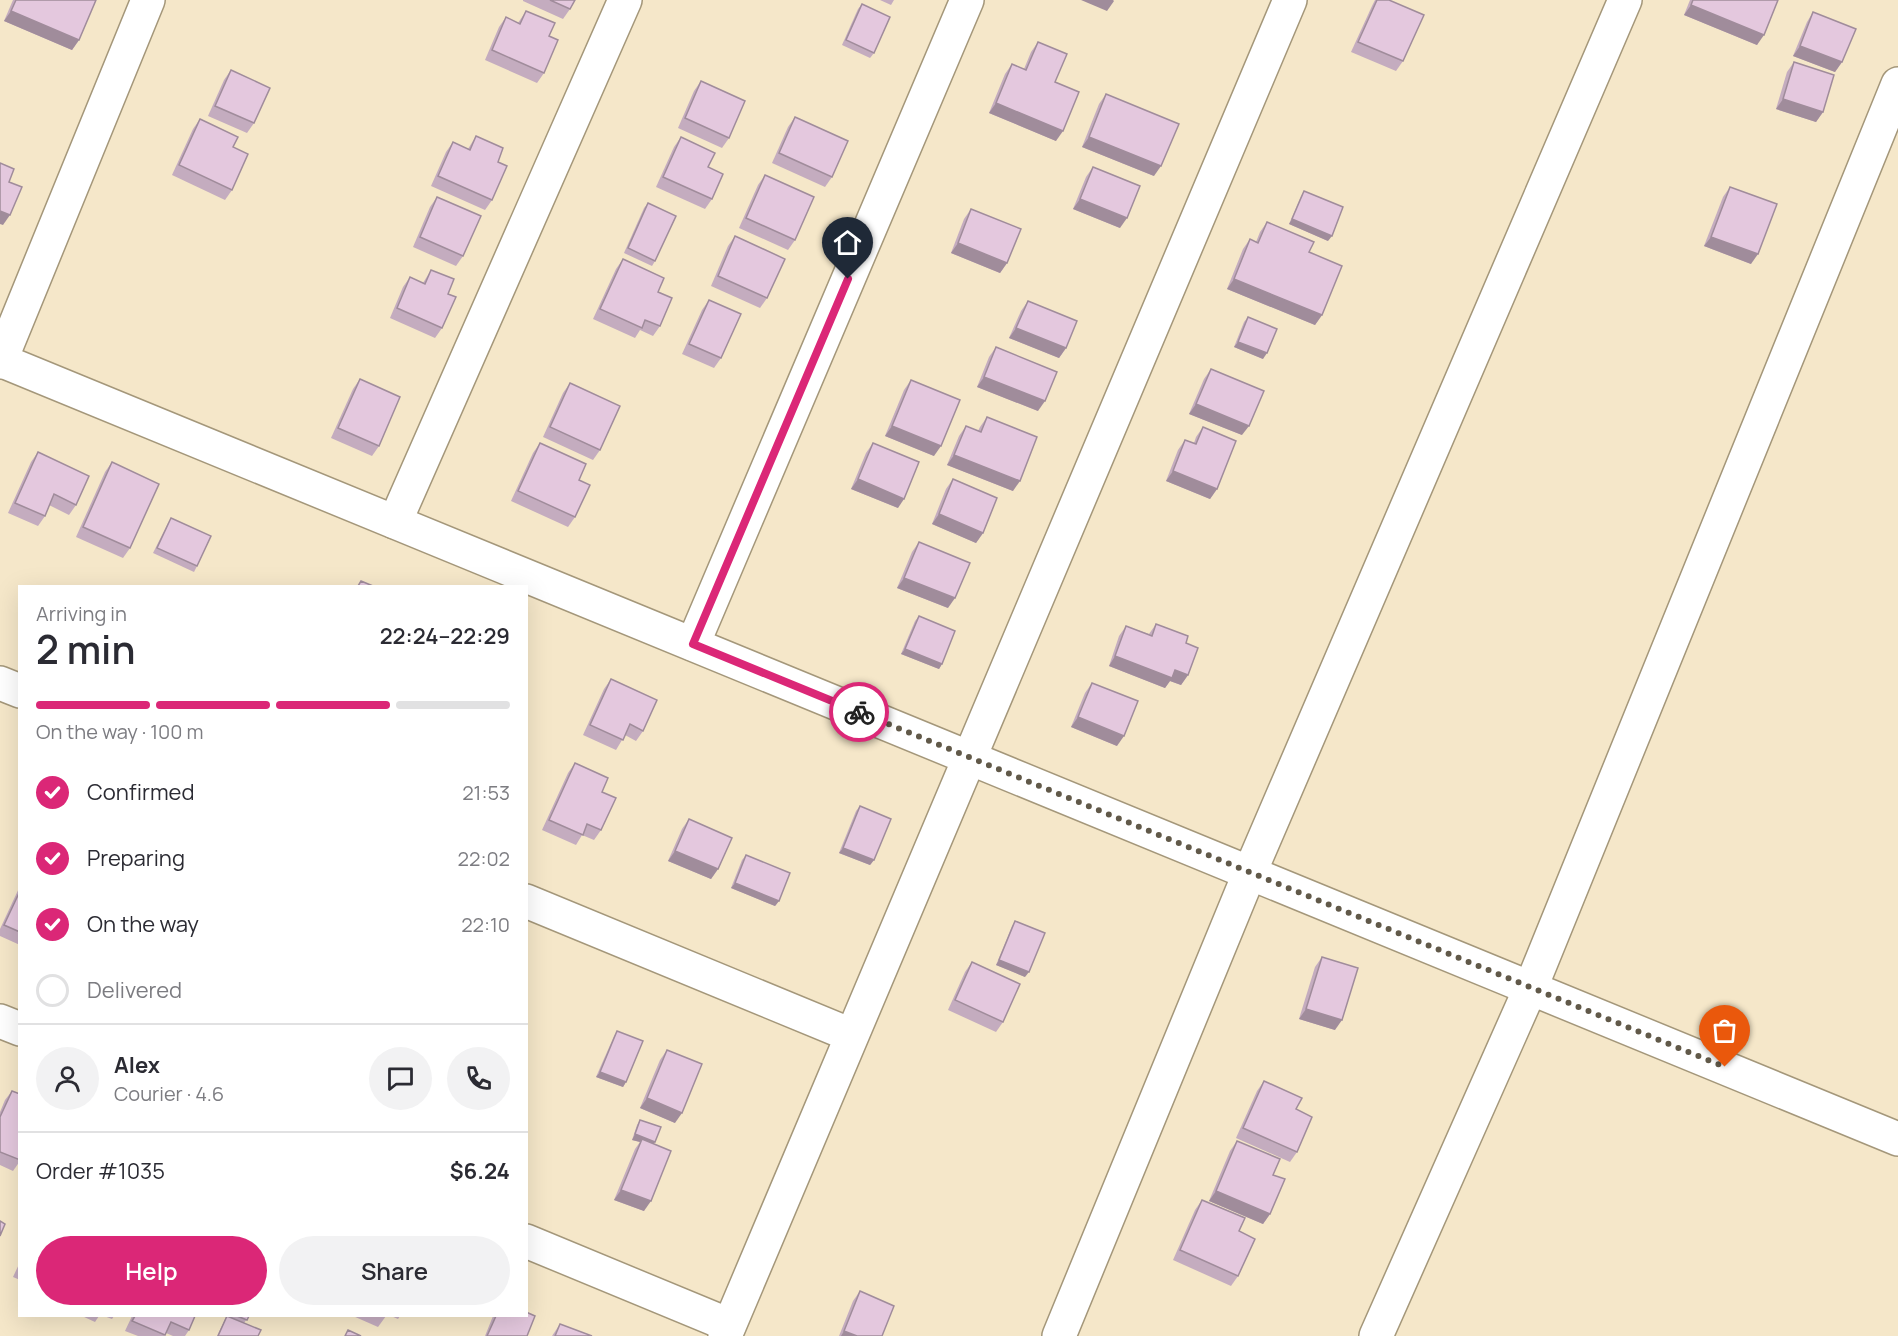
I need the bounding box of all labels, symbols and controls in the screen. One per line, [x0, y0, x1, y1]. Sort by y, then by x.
pin [822, 217, 873, 279]
icon: home [831, 226, 864, 259]
text: Arriving in [36, 600, 127, 627]
text: 22:24–22:29 [380, 621, 510, 651]
text: 2 min [36, 622, 135, 676]
courier [829, 682, 889, 742]
icon: bike [843, 696, 876, 729]
text: On the way · 100 m [36, 718, 203, 745]
icon: check [36, 776, 69, 809]
text: Confirmed [87, 777, 195, 807]
text: 21:53 [462, 779, 510, 806]
icon: check [36, 842, 69, 875]
text: Preparing [87, 843, 185, 873]
text: 22:02 [458, 845, 510, 872]
icon: check [36, 908, 69, 941]
text: On the way [87, 909, 199, 939]
text: 22:10 [461, 911, 510, 938]
text: Delivered [87, 975, 182, 1005]
pin [1699, 1005, 1750, 1067]
icon: bag [1708, 1014, 1741, 1047]
button: person [36, 1047, 99, 1110]
button: chat [369, 1047, 432, 1110]
button: phone [447, 1047, 510, 1110]
text: Alex [114, 1050, 160, 1080]
text: Courier · 4.6 [114, 1080, 224, 1107]
text: Order #1035 [36, 1156, 165, 1186]
text: $6.24 [450, 1156, 510, 1186]
button: Help [36, 1236, 267, 1305]
button: Share [279, 1236, 510, 1305]

